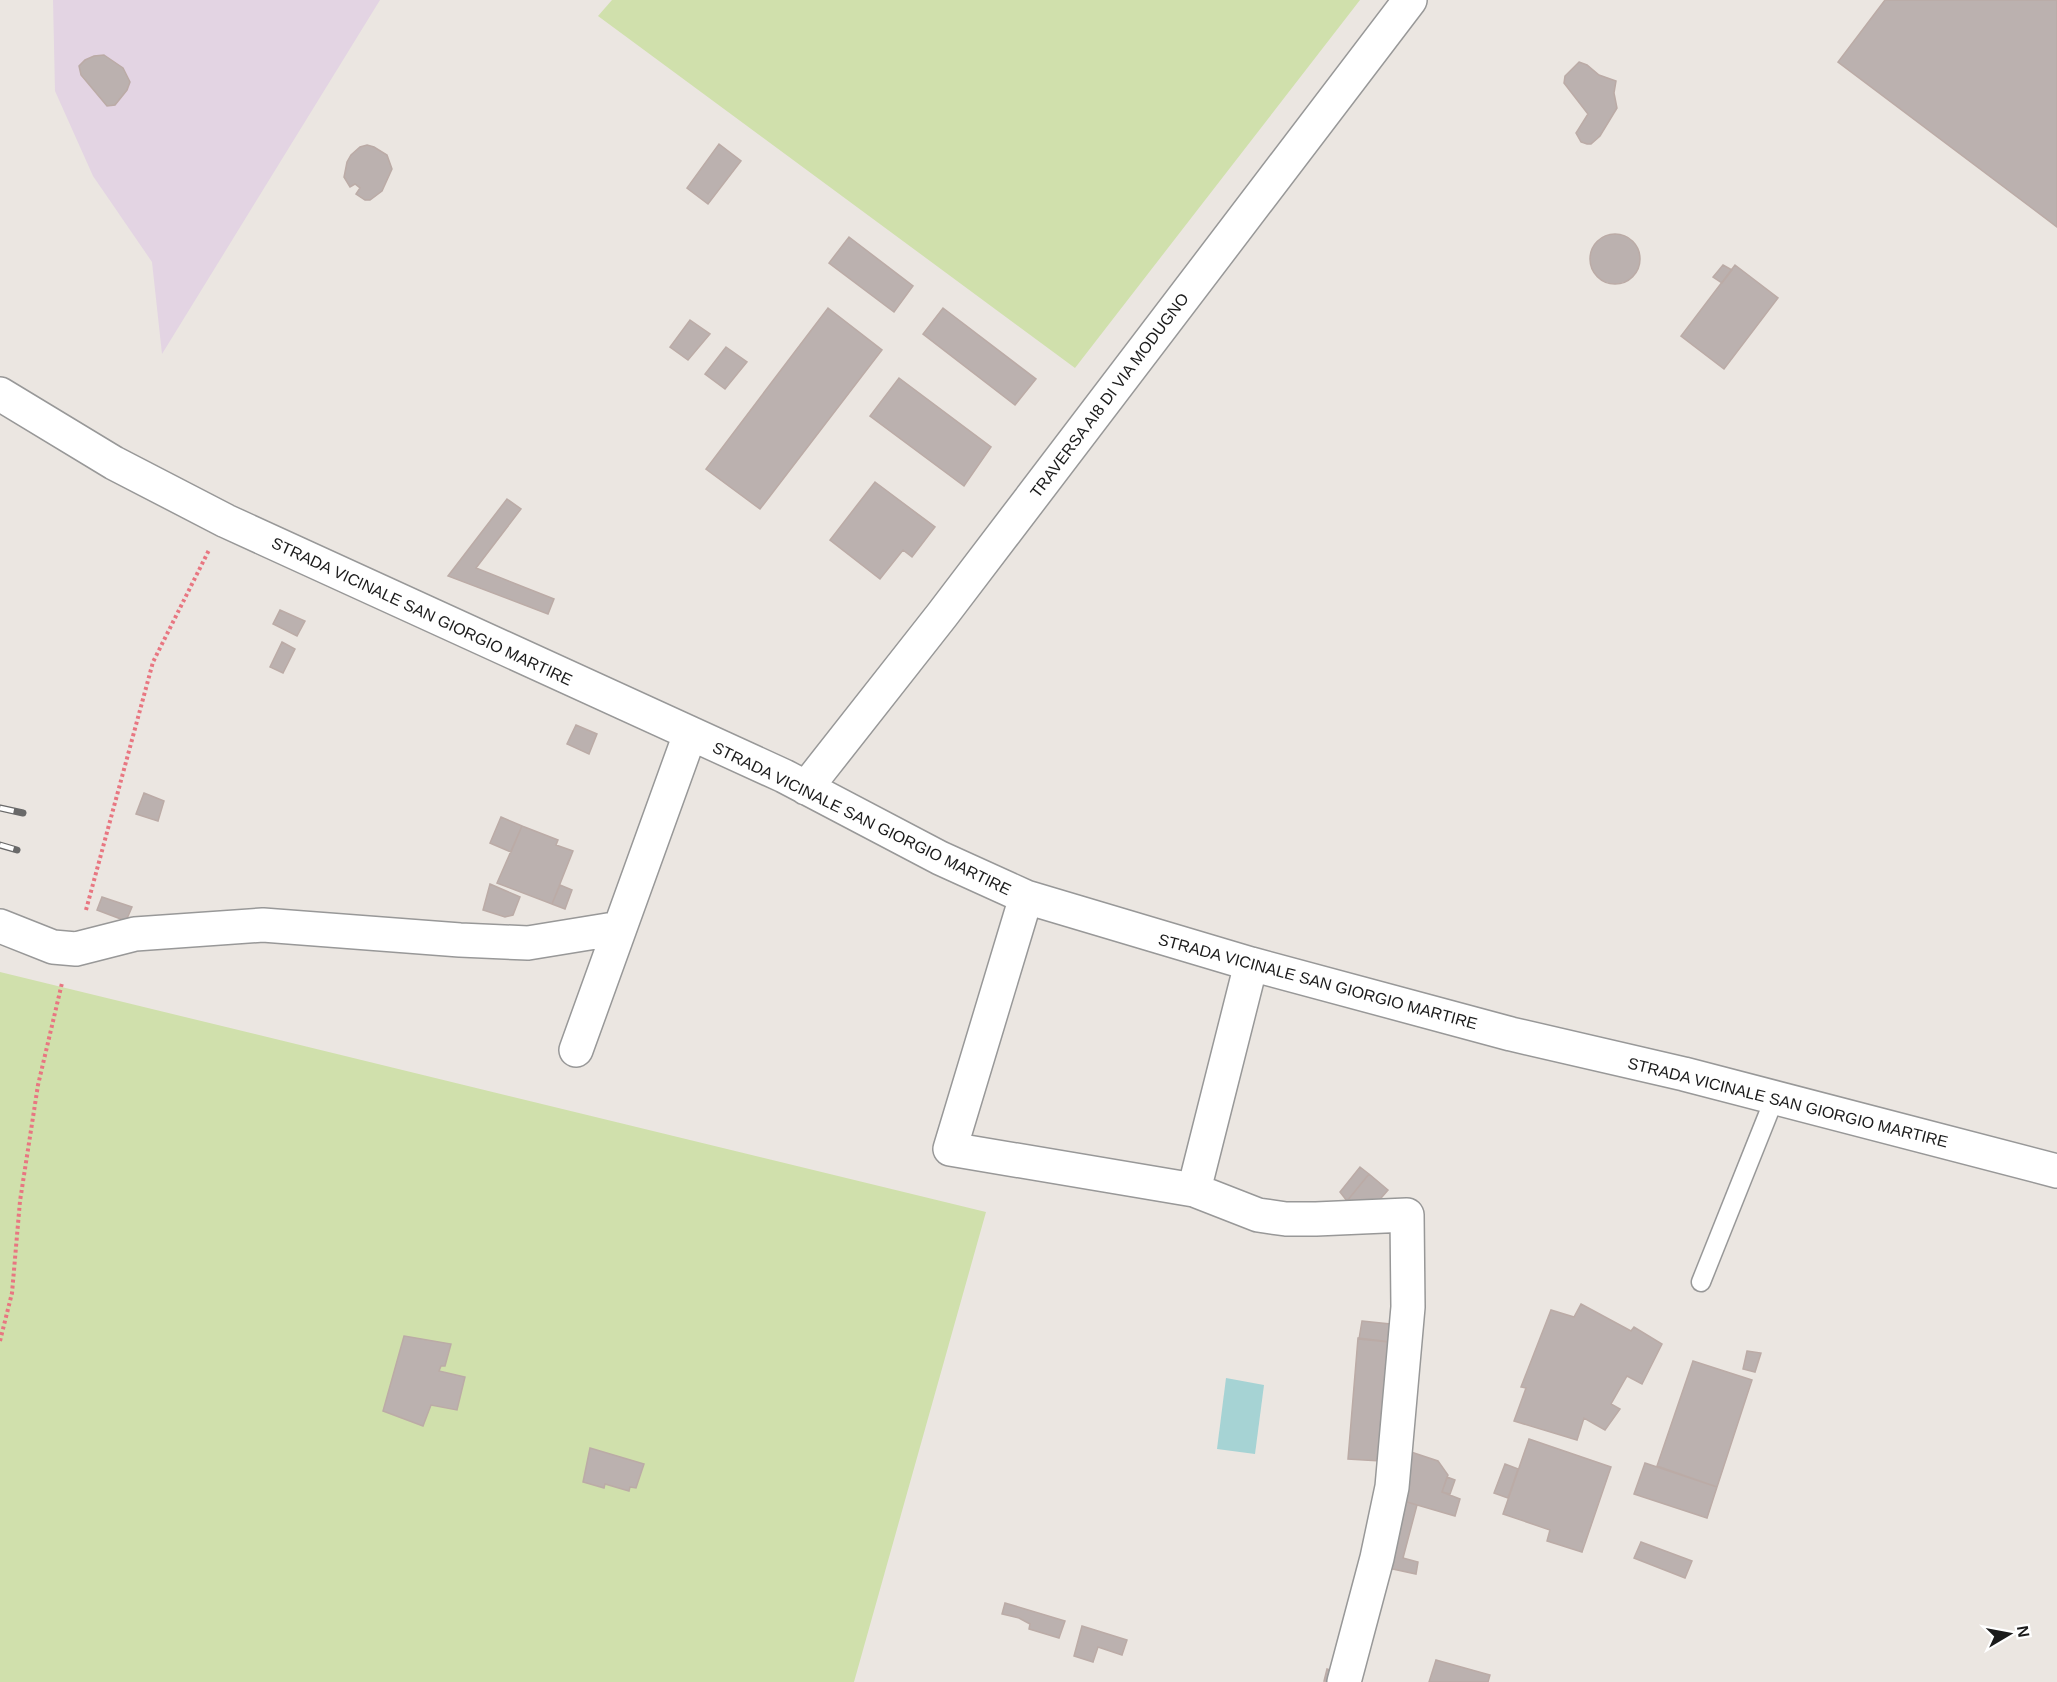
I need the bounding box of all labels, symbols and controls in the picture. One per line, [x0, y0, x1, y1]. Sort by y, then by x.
street label: TRAVERSA AI8 DI VIA MODUGNO [1027, 290, 1192, 501]
street label: STRADA VICINALE SAN GIORGIO MARTIRE [269, 534, 575, 689]
street label: STRADA VICINALE SAN GIORGIO MARTIRE [710, 739, 1014, 898]
street label: STRADA VICINALE SAN GIORGIO MARTIRE [1157, 931, 1479, 1032]
street label: STRADA VICINALE SAN GIORGIO MARTIRE [1626, 1054, 1950, 1151]
north arrow [1979, 1604, 2039, 1664]
text: N [2014, 1624, 2033, 1639]

